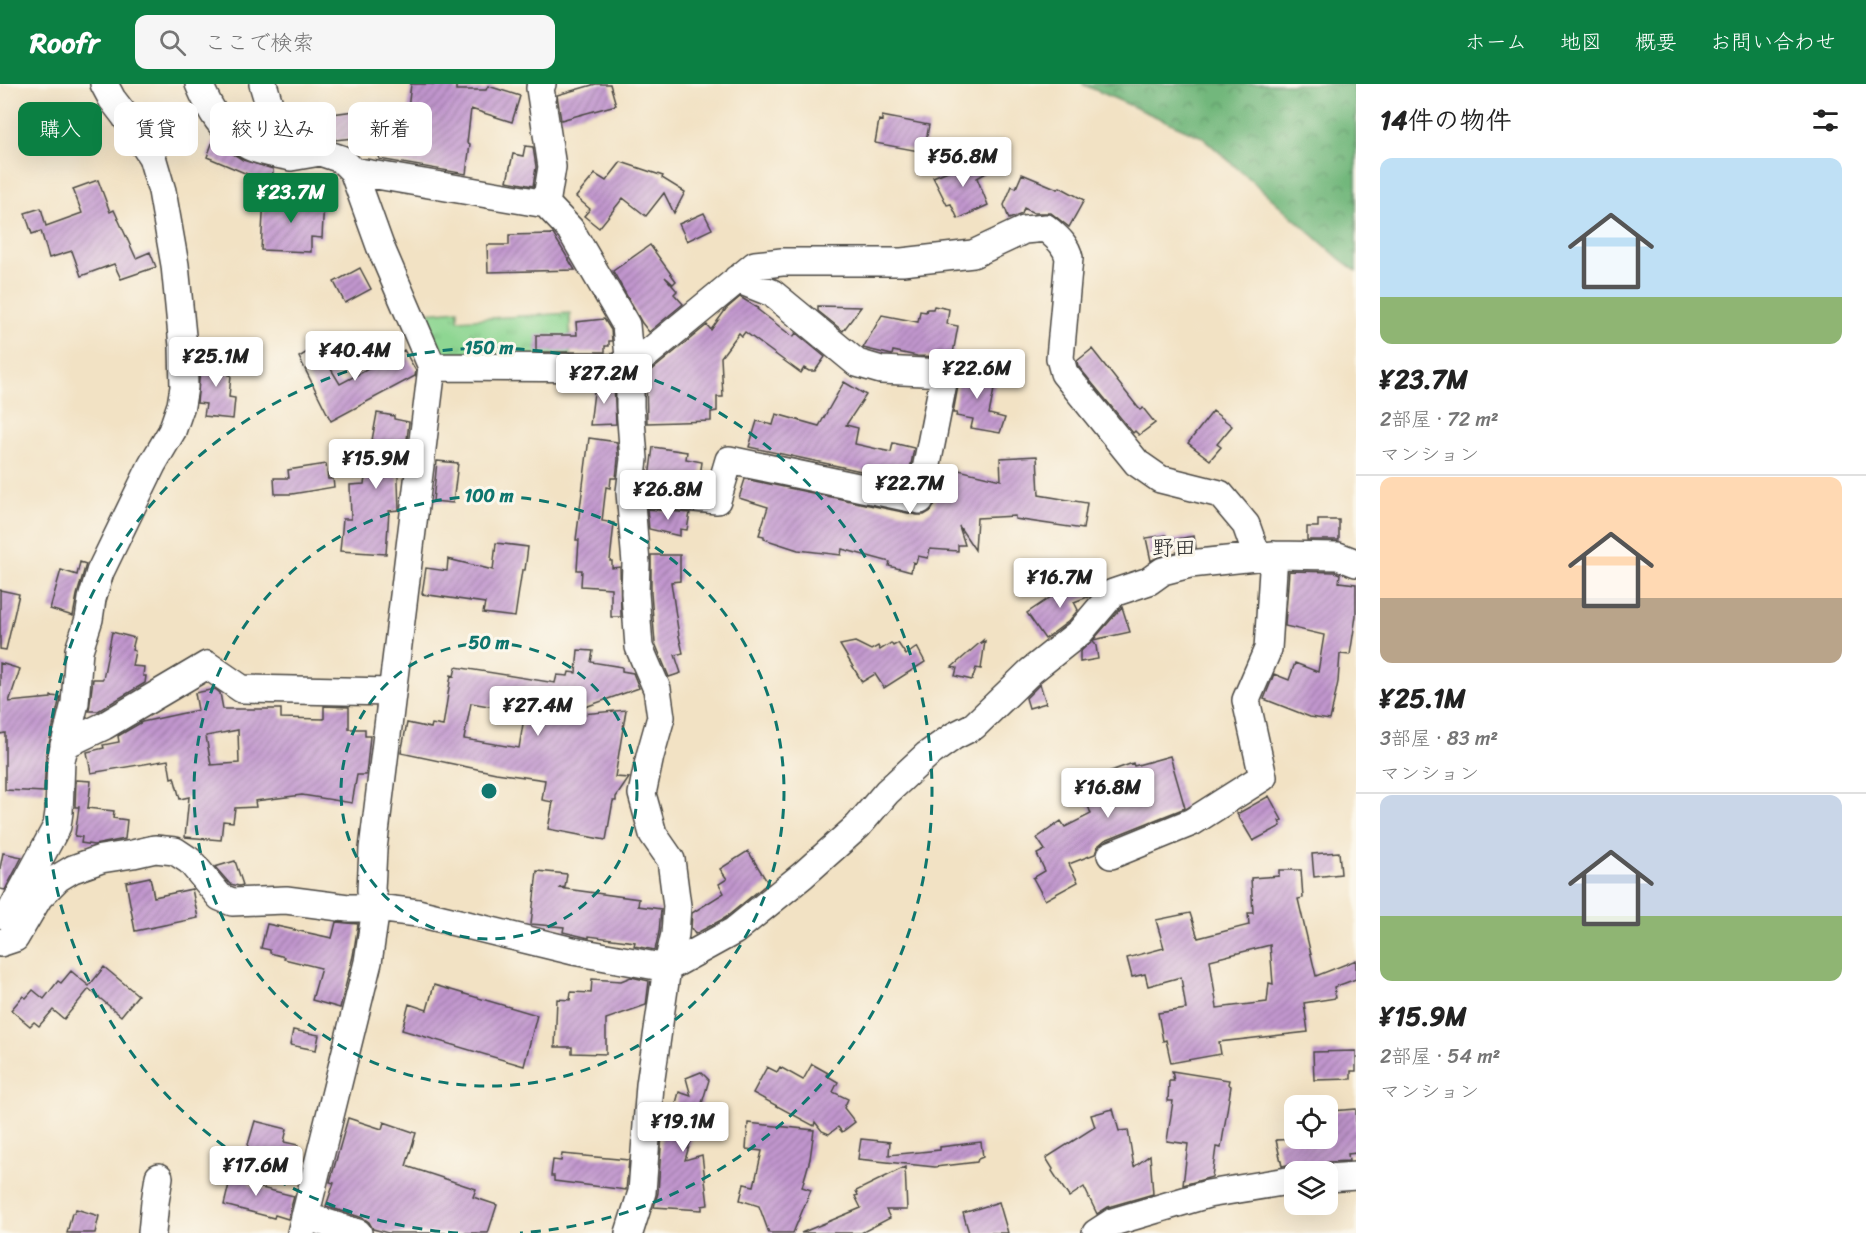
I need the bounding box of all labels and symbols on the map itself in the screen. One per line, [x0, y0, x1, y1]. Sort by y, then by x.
pin: ¥56.8M [914, 137, 1012, 188]
pin: ¥23.7M [242, 173, 340, 224]
pin: ¥40.4M [306, 331, 404, 382]
text: 150 m [465, 332, 513, 364]
pin: ¥25.1M [167, 337, 265, 388]
pin: ¥22.6M [928, 349, 1026, 400]
pin: ¥27.2M [555, 354, 653, 405]
pin: ¥15.9M [327, 439, 425, 490]
pin: ¥22.7M [861, 464, 959, 515]
pin: ¥26.8M [619, 470, 717, 521]
text: 100 m [465, 480, 514, 512]
district label: 野田 [1152, 528, 1196, 567]
pin: ¥16.7M [1011, 558, 1109, 609]
text: 50 m [469, 627, 510, 659]
pin: ¥27.4M [489, 686, 587, 737]
pin: ¥16.8M [1059, 768, 1157, 819]
centre of rings [479, 781, 499, 801]
pin: ¥19.1M [634, 1102, 732, 1153]
pin: ¥17.6M [207, 1146, 305, 1197]

